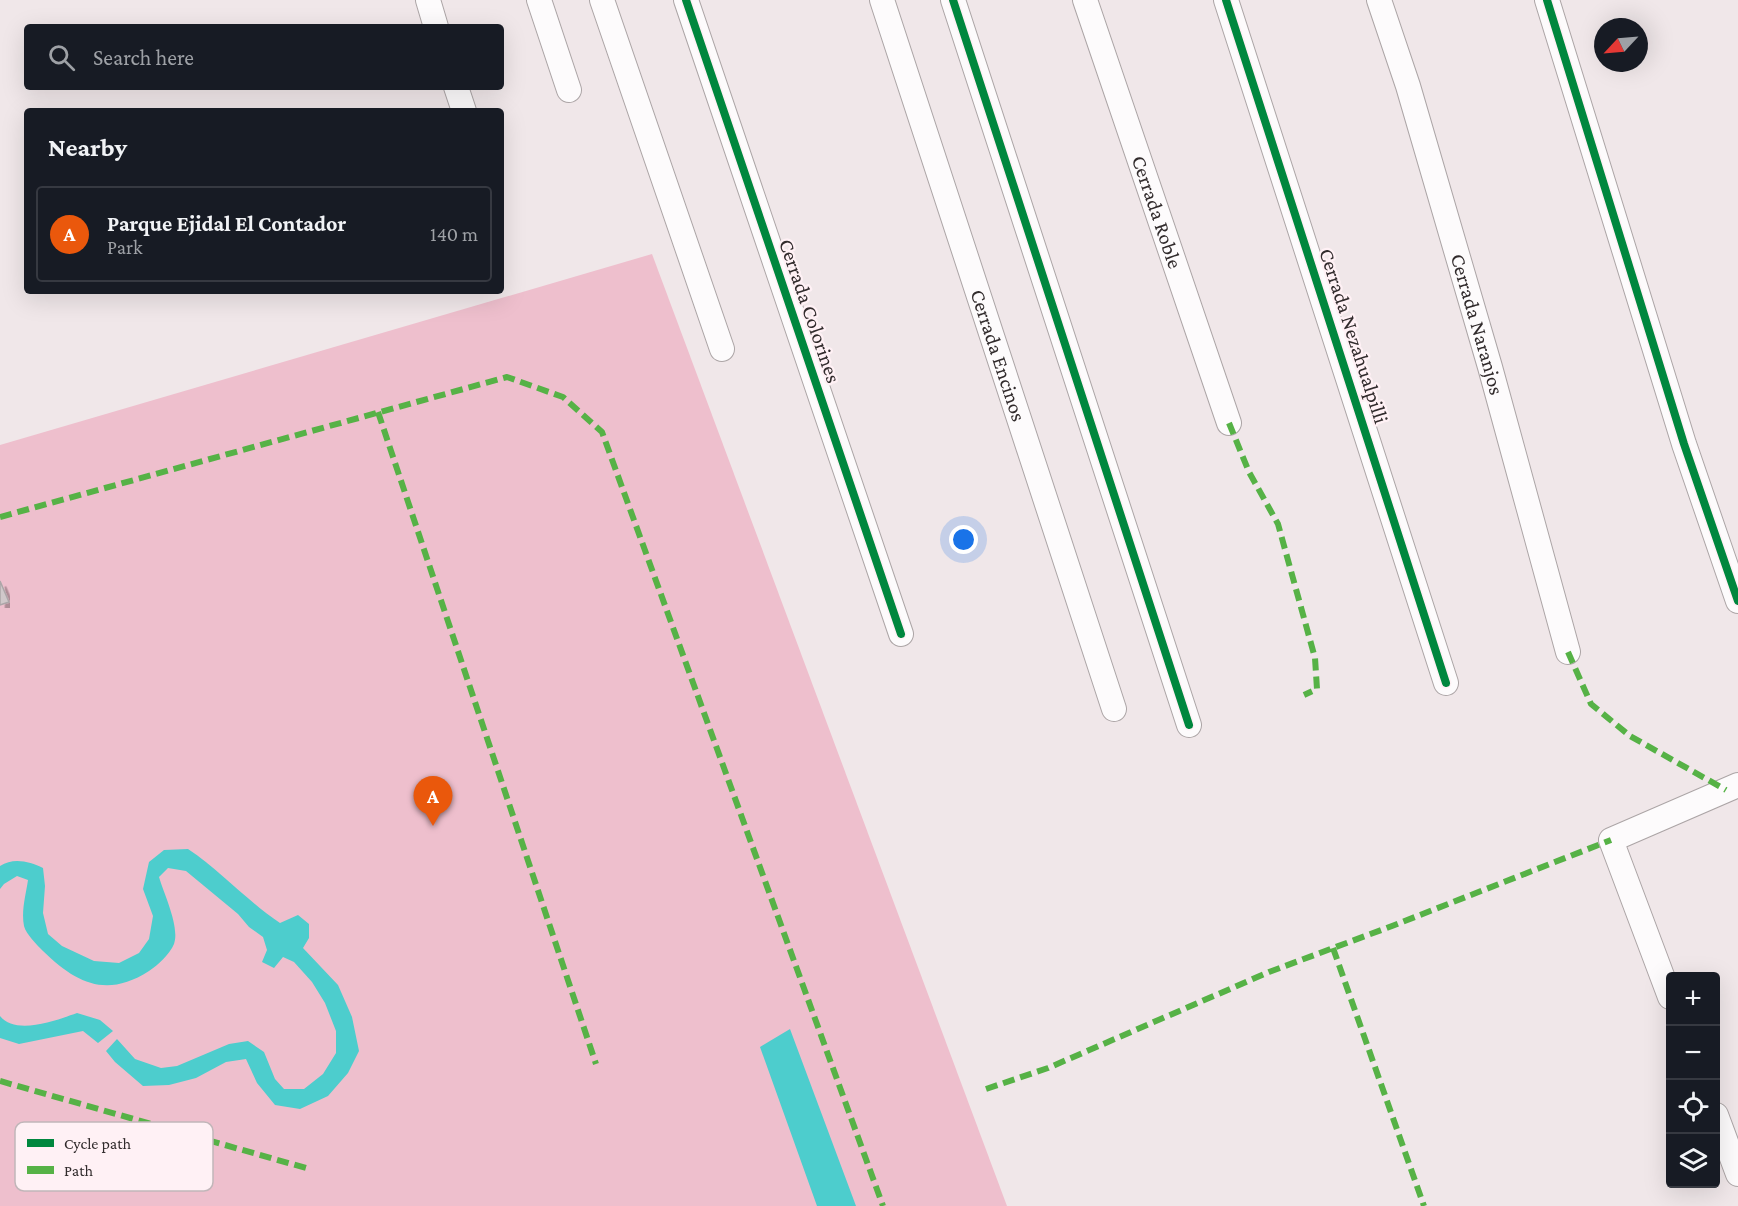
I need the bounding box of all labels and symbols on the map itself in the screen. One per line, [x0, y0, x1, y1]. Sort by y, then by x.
north arrow [1594, 18, 1648, 72]
street label: Cerrada Roble [1127, 152, 1188, 272]
street label: Cerrada Colorines [774, 236, 846, 386]
street label: Cerrada Nezahualpilli [1314, 245, 1394, 427]
street label: Cerrada Naranjos [1446, 251, 1509, 398]
street label: Cerrada Encinos [966, 286, 1031, 424]
your location [949, 525, 978, 554]
pin: A [414, 776, 452, 826]
legend [15, 1122, 213, 1191]
text: Cycle path [64, 1135, 131, 1153]
text: Path [64, 1162, 94, 1179]

